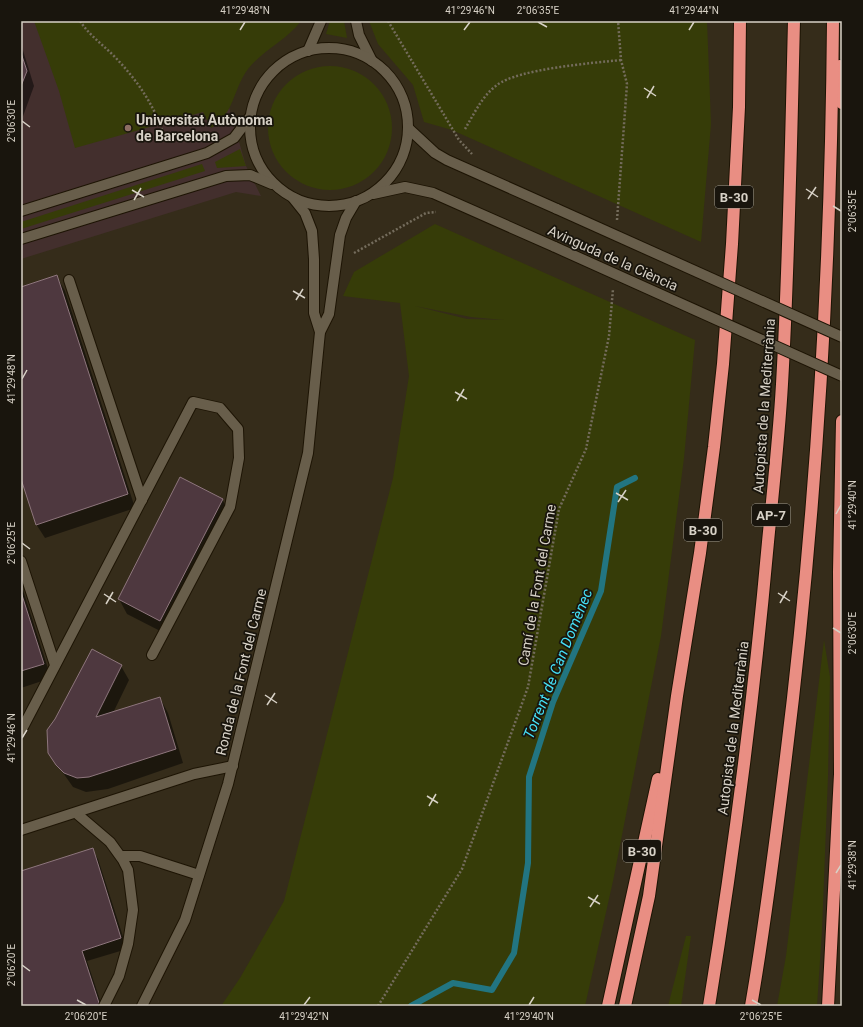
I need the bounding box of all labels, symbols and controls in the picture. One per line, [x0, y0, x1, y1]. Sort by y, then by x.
text: 41°29'48"N [220, 5, 270, 16]
text: 41°29'46"N [445, 5, 495, 16]
text: 2°06'35"E [517, 5, 560, 16]
text: 41°29'44"N [669, 5, 719, 16]
text: 2°06'30"E [6, 99, 17, 142]
place label: Universitat Autònoma de Barcelona [136, 112, 273, 144]
marker: Universitat Autònoma de Barcelona [123, 123, 133, 133]
road number: B-30 [715, 186, 753, 208]
text: 2°06'35"E [847, 189, 858, 232]
street label: Avinguda de la Ciència [546, 222, 680, 294]
street label: Autopista de la Mediterrània [750, 318, 778, 494]
text: 41°29'48"N [6, 354, 17, 404]
text: 41°29'40"N [847, 480, 858, 530]
street label: Camí de la Font del Carme [515, 503, 559, 667]
road number: AP-7 [752, 504, 790, 526]
road number: B-30 [684, 519, 722, 541]
text: 2°06'25"E [6, 521, 17, 564]
water label: Torrent de Can Domènec [520, 586, 597, 742]
street label: Ronda de la Font del Carme [213, 587, 269, 757]
text: 2°06'30"E [847, 611, 858, 654]
street label: Autopista de la Mediterrània [714, 640, 752, 816]
text: 41°29'46"N [6, 713, 17, 763]
road number: B-30 [623, 840, 661, 862]
text: 41°29'38"N [847, 840, 858, 890]
text: 2°06'20"E [6, 943, 17, 986]
text: 2°06'20"E [65, 1011, 108, 1022]
text: 41°29'42"N [279, 1011, 329, 1022]
text: 41°29'40"N [504, 1011, 554, 1022]
text: 2°06'25"E [740, 1011, 783, 1022]

